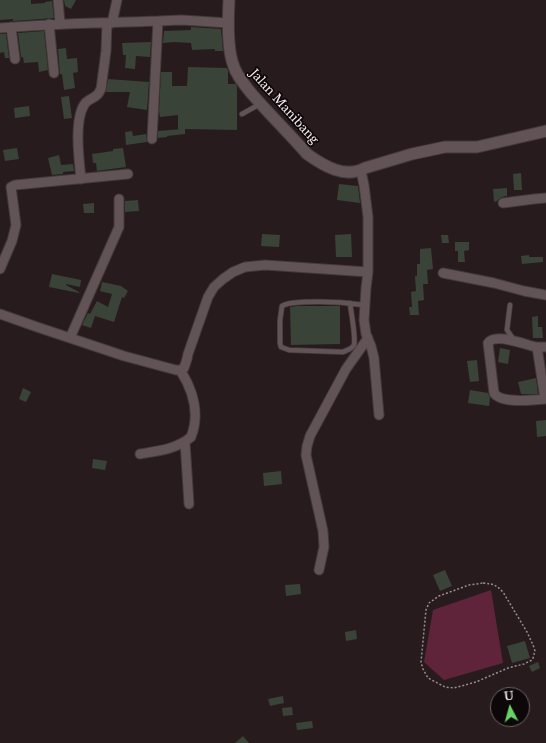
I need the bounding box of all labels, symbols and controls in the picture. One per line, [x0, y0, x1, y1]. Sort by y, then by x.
street label: Jalan Manibang [247, 67, 321, 147]
north arrow [490, 687, 530, 727]
text: U [503, 689, 514, 704]

